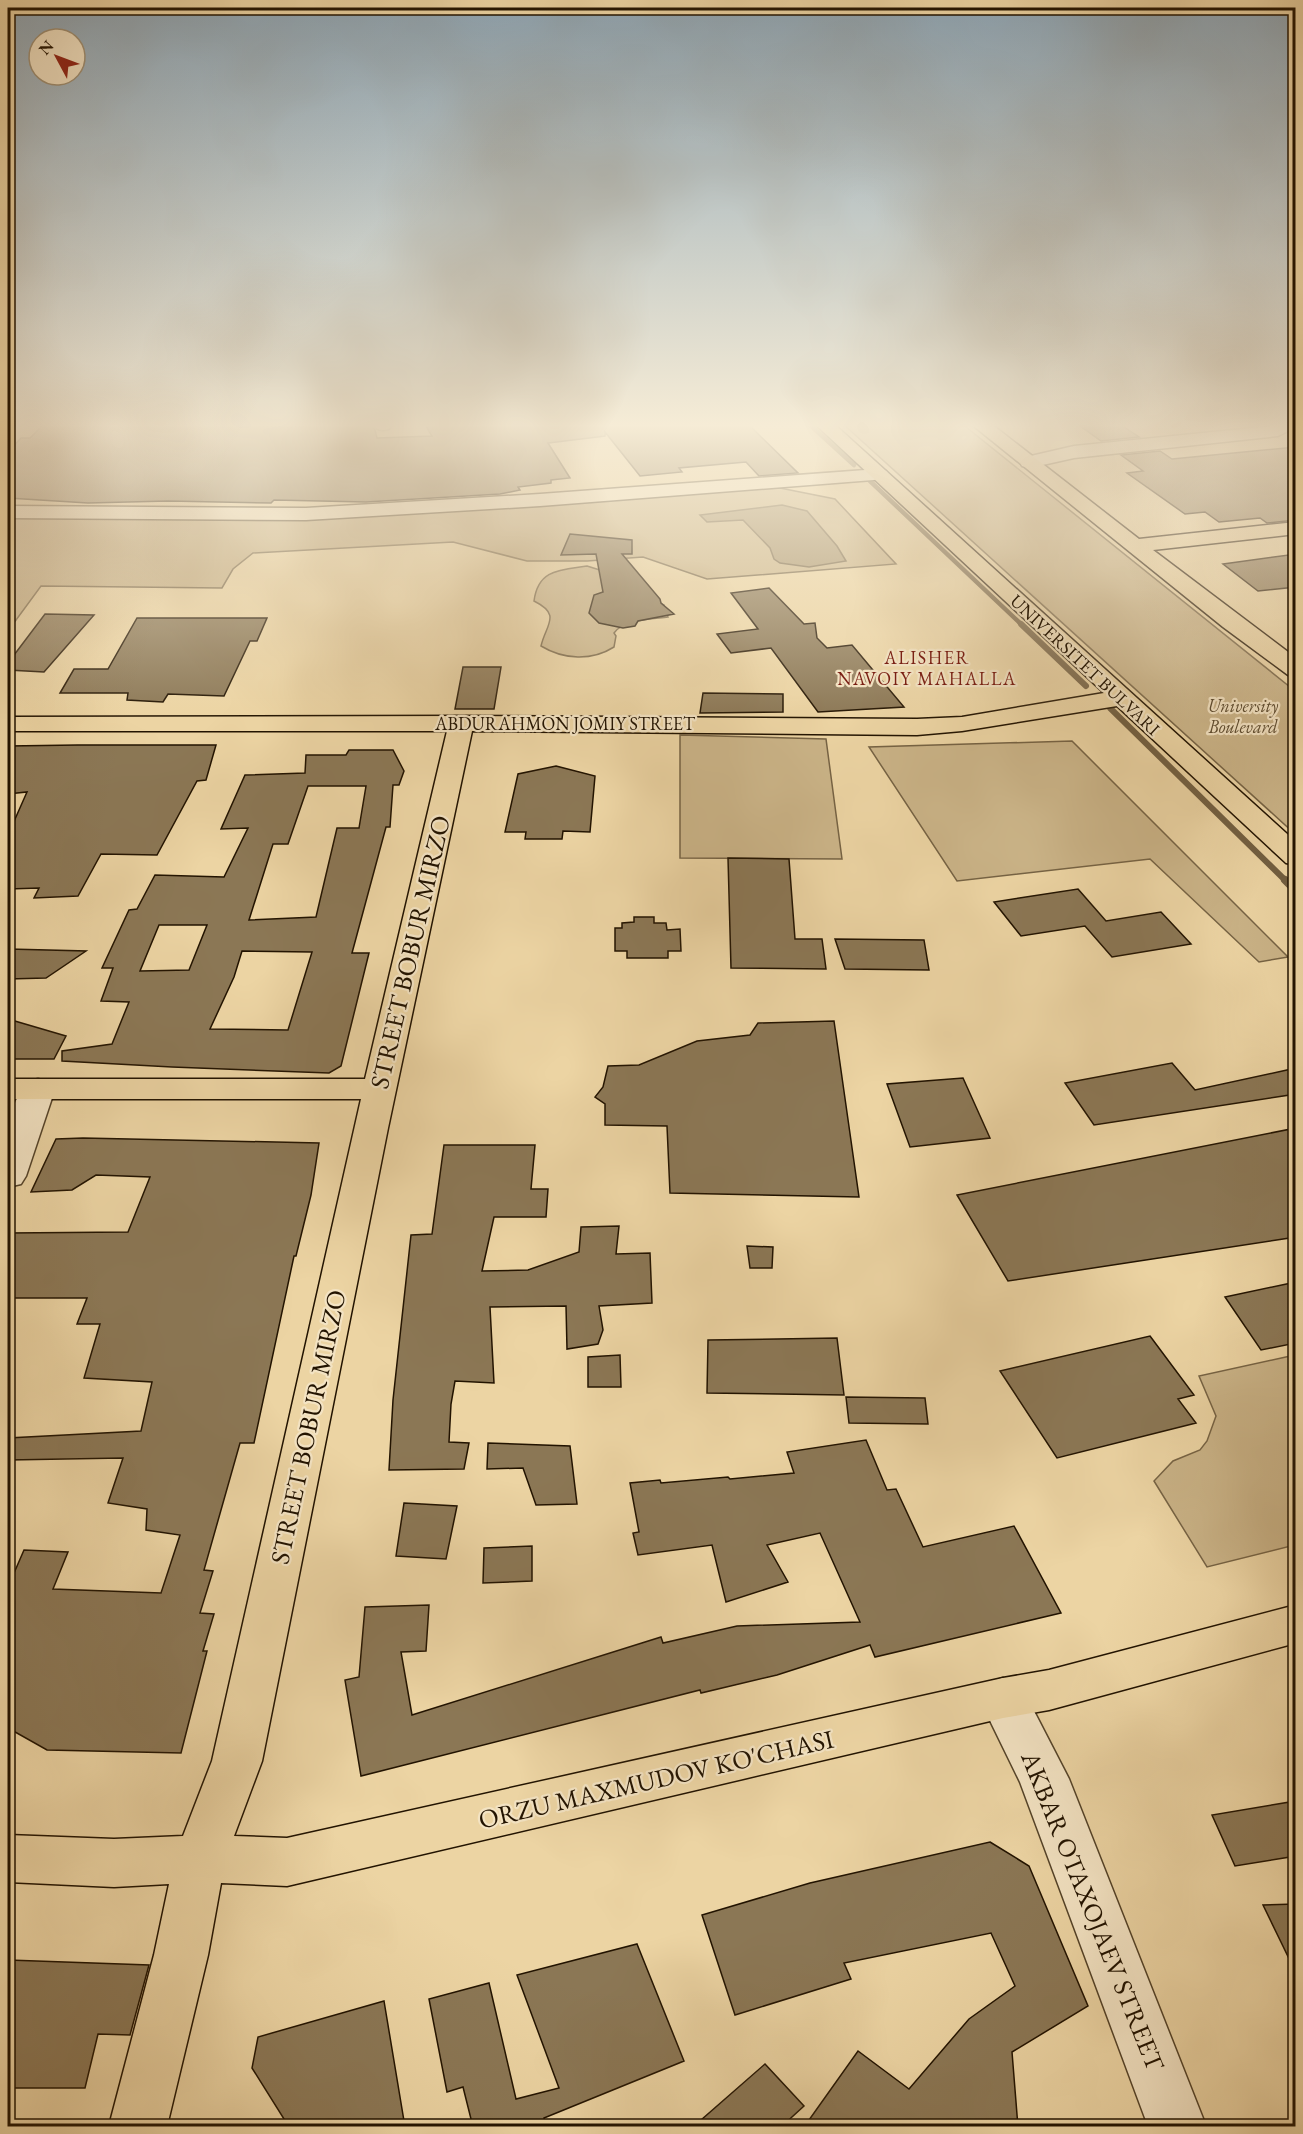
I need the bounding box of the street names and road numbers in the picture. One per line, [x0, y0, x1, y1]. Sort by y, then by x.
street label: UNIVERSITET BULVARI [1006, 589, 1165, 740]
street label: ABDURAHMON JOMIY STREET [434, 712, 696, 735]
street label: STREET BOBUR MIRZO [362, 812, 458, 1092]
street label: STREET BOBUR MIRZO [262, 1287, 354, 1567]
street label: ORZU MAXMUDOV KO'CHASI [475, 1722, 837, 1836]
street label: AKBAR OTAXOJAEV STREET [1013, 1745, 1173, 2076]

